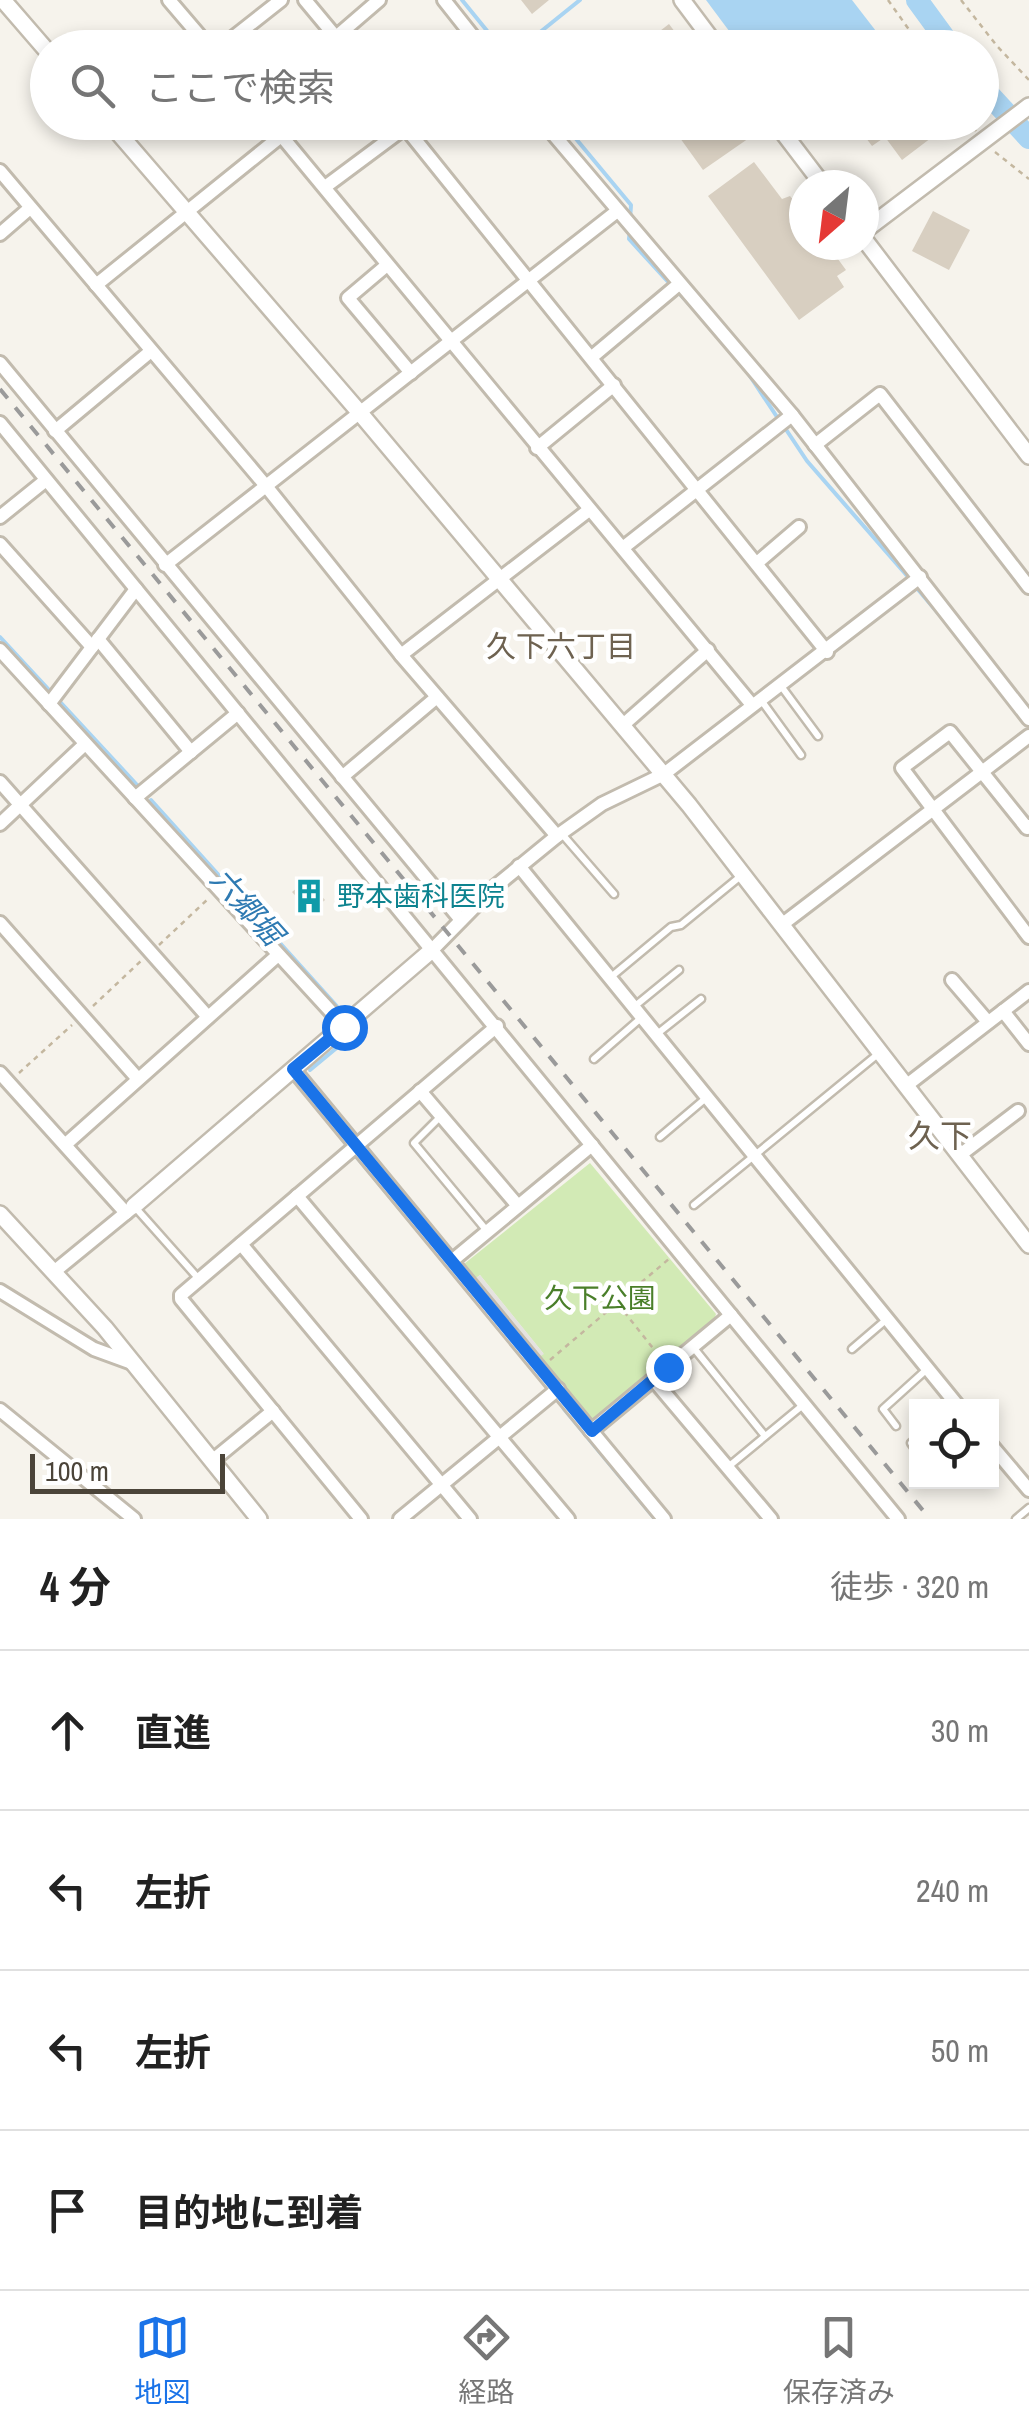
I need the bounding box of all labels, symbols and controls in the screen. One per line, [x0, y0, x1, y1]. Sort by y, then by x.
search box [30, 30, 999, 140]
icon: search [65, 58, 120, 113]
text: ここで検索 [145, 62, 335, 113]
north arrow [789, 170, 879, 260]
district label: 久下六丁目 [486, 626, 636, 666]
water label: 六郷堀 [202, 859, 295, 956]
building icon: 野本歯科医院 [290, 877, 328, 915]
place label: 野本歯科医院 [337, 877, 505, 915]
route start [322, 1005, 368, 1051]
district label: 久下 [908, 1114, 972, 1157]
park label: 久下公園 [544, 1279, 656, 1317]
route end [646, 1345, 692, 1391]
map controls [909, 1399, 999, 1489]
button: locate [909, 1399, 999, 1489]
scale bar [30, 1449, 225, 1494]
text: 100 m [45, 1452, 109, 1490]
text: 4 分 [40, 1559, 111, 1615]
text: 徒歩 · 320 m [830, 1565, 989, 1608]
icon: ahead [40, 1703, 95, 1758]
text: 直進 [135, 1707, 211, 1758]
text: 30 m [931, 1709, 989, 1752]
icon: left [40, 1863, 95, 1918]
text: 左折 [135, 1867, 211, 1918]
text: 240 m [916, 1869, 989, 1912]
icon: left [40, 2023, 95, 2078]
text: 左折 [135, 2027, 211, 2078]
text: 50 m [931, 2029, 989, 2072]
icon: arrive [40, 2183, 95, 2238]
text: 目的地に到着 [135, 2187, 363, 2238]
tab: 地図 [134, 2310, 190, 2411]
tab: 経路 [458, 2310, 515, 2411]
tab: 保存済み [783, 2310, 895, 2411]

